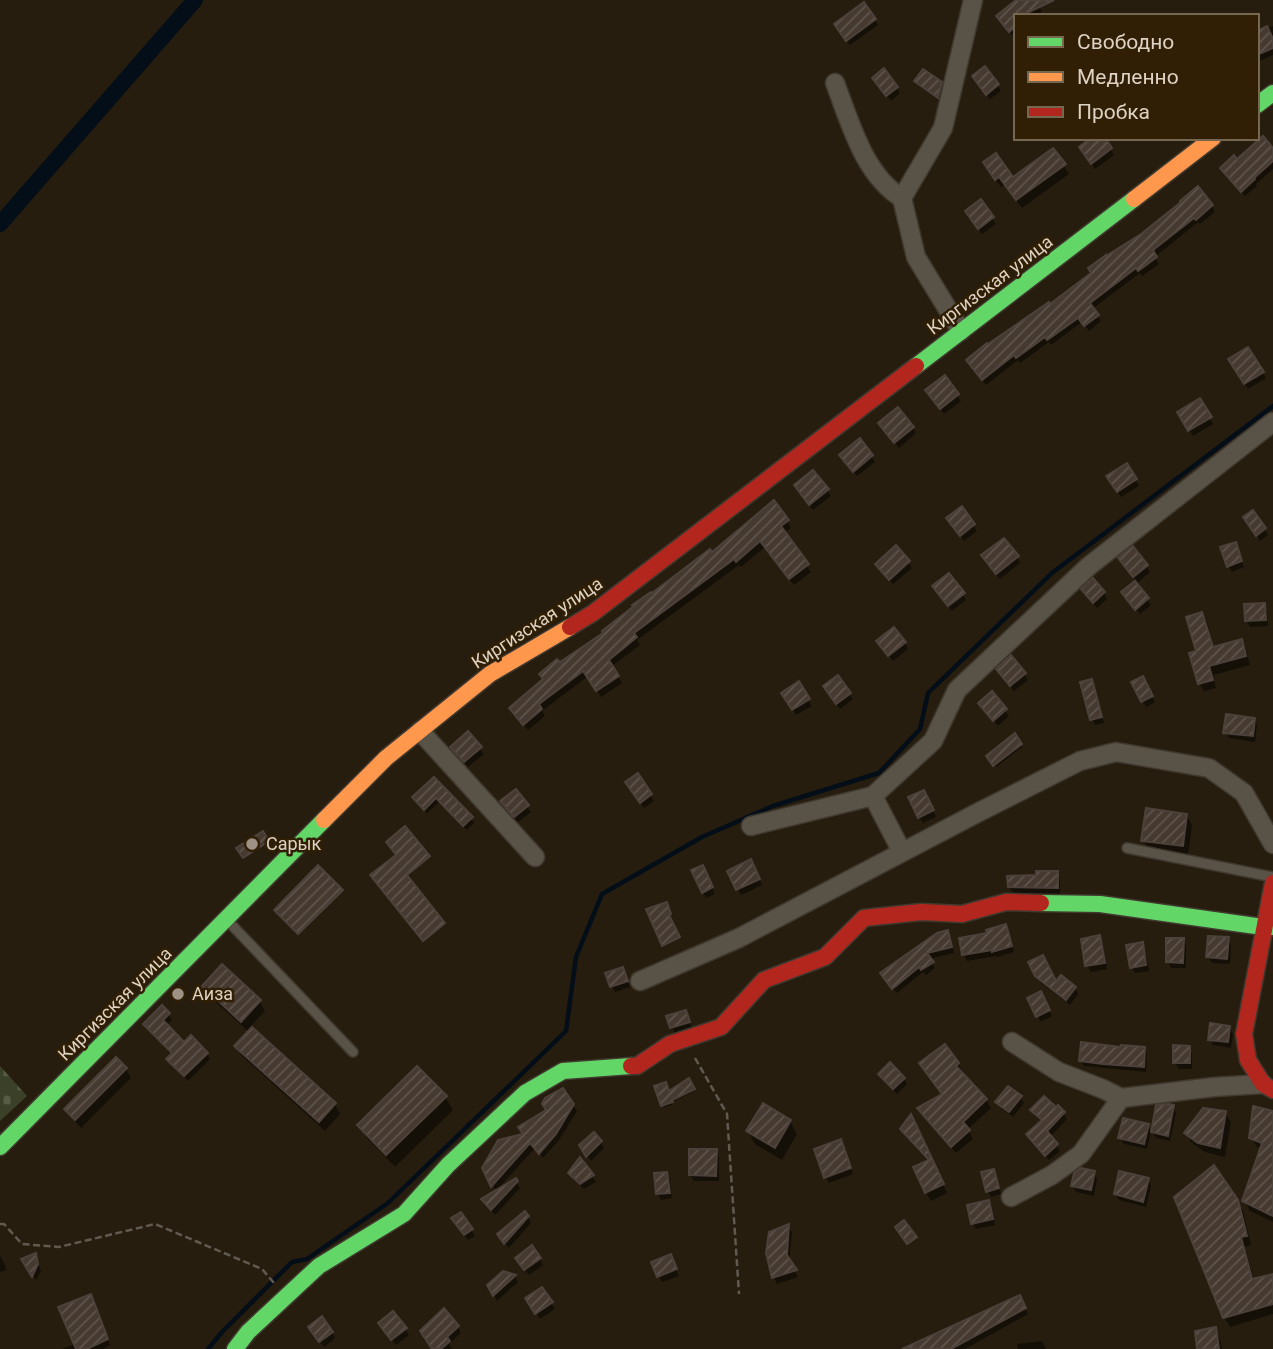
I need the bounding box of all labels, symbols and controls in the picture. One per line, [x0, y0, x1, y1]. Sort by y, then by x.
legend [1014, 14, 1259, 140]
text: Свободно [1077, 30, 1174, 54]
text: Медленно [1077, 65, 1179, 89]
text: Пробка [1077, 100, 1150, 124]
street label: Киргизская улица [923, 231, 1057, 339]
street label: Киргизская улица [467, 572, 606, 673]
place label: Сарык [266, 833, 322, 854]
marker: Сарык [244, 836, 260, 852]
street label: Киргизская улица [54, 943, 176, 1065]
place label: Аиза [192, 983, 233, 1004]
marker: Аиза [170, 986, 186, 1002]

